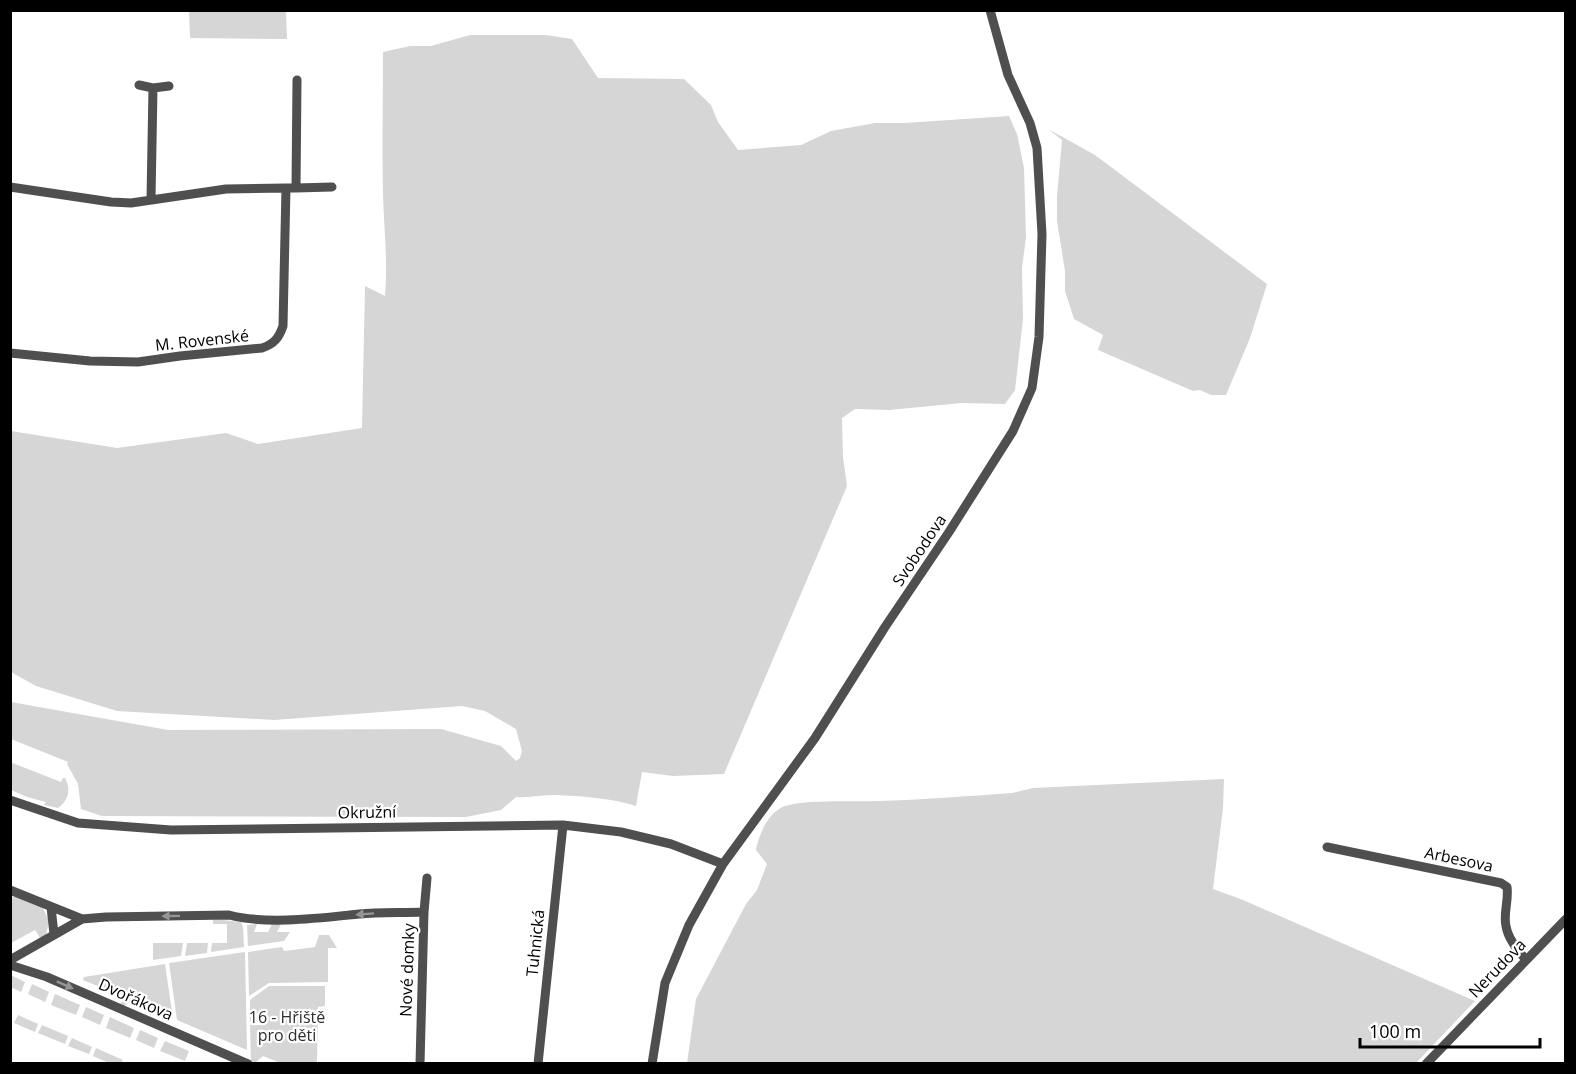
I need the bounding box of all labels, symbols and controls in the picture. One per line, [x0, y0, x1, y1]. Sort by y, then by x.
street label: M. Rovenské [154, 324, 250, 356]
street label: Svobodova [887, 510, 951, 590]
street label: Okružní [338, 800, 397, 824]
street label: Arbesova [1423, 841, 1495, 877]
street label: Tuhnická [521, 908, 549, 978]
one-way arrow [356, 909, 375, 919]
one-way arrow [161, 911, 180, 921]
street label: Nové domky [394, 922, 420, 1017]
street label: Nerudova [1463, 934, 1531, 1002]
street label: Dvořákova [95, 973, 177, 1025]
one-way arrow [57, 980, 75, 990]
park label: 16 - Hřiště pro děti [249, 1006, 325, 1046]
scale bar [1360, 1011, 1540, 1049]
text: 100 m [1369, 1019, 1421, 1043]

